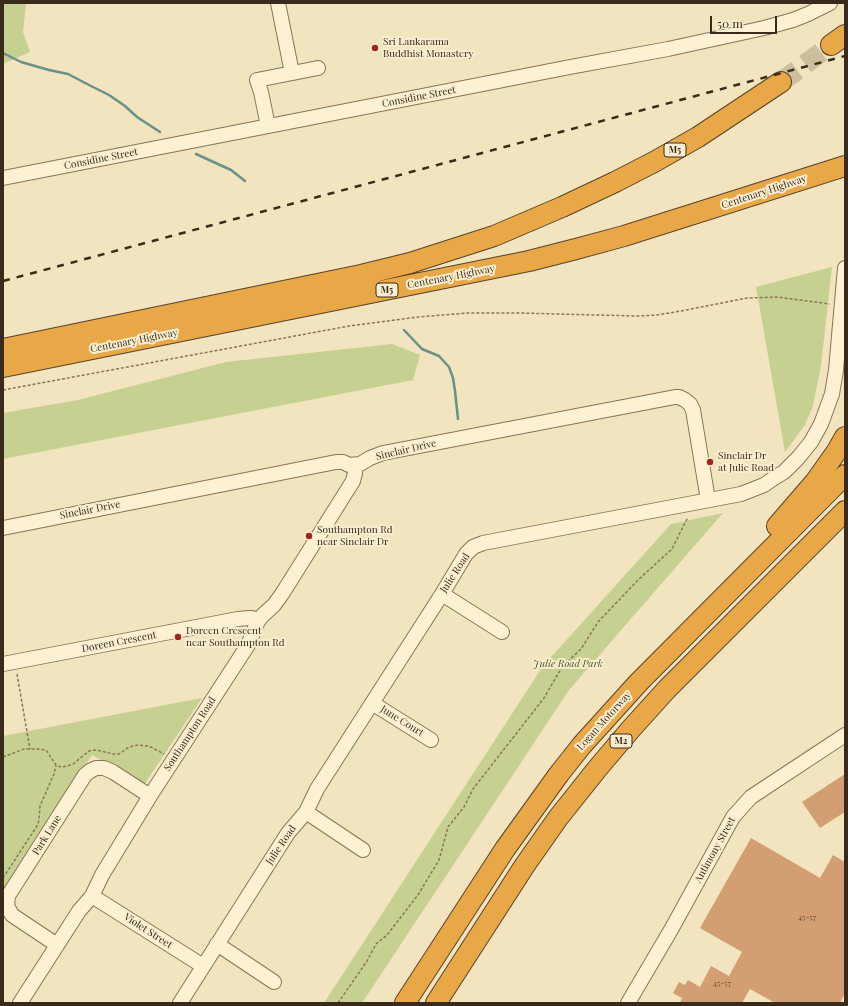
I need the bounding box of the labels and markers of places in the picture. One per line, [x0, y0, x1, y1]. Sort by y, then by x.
place label: Sri Lankarama Buddhist Monastery [383, 36, 473, 60]
marker: Sri Lankarama Buddhist Monastery [370, 43, 380, 53]
place label: Sinclair Dr at Julie Road [718, 450, 774, 474]
marker: Sinclair Dr at Julie Road [705, 457, 715, 467]
place label: Southampton Rd near Sinclair Dr [317, 524, 393, 548]
marker: Southampton Rd near Sinclair Dr [304, 531, 314, 541]
place label: Doreen Crescent near Southampton Rd [186, 625, 284, 648]
marker: Doreen Crescent near Southampton Rd [173, 632, 183, 642]

